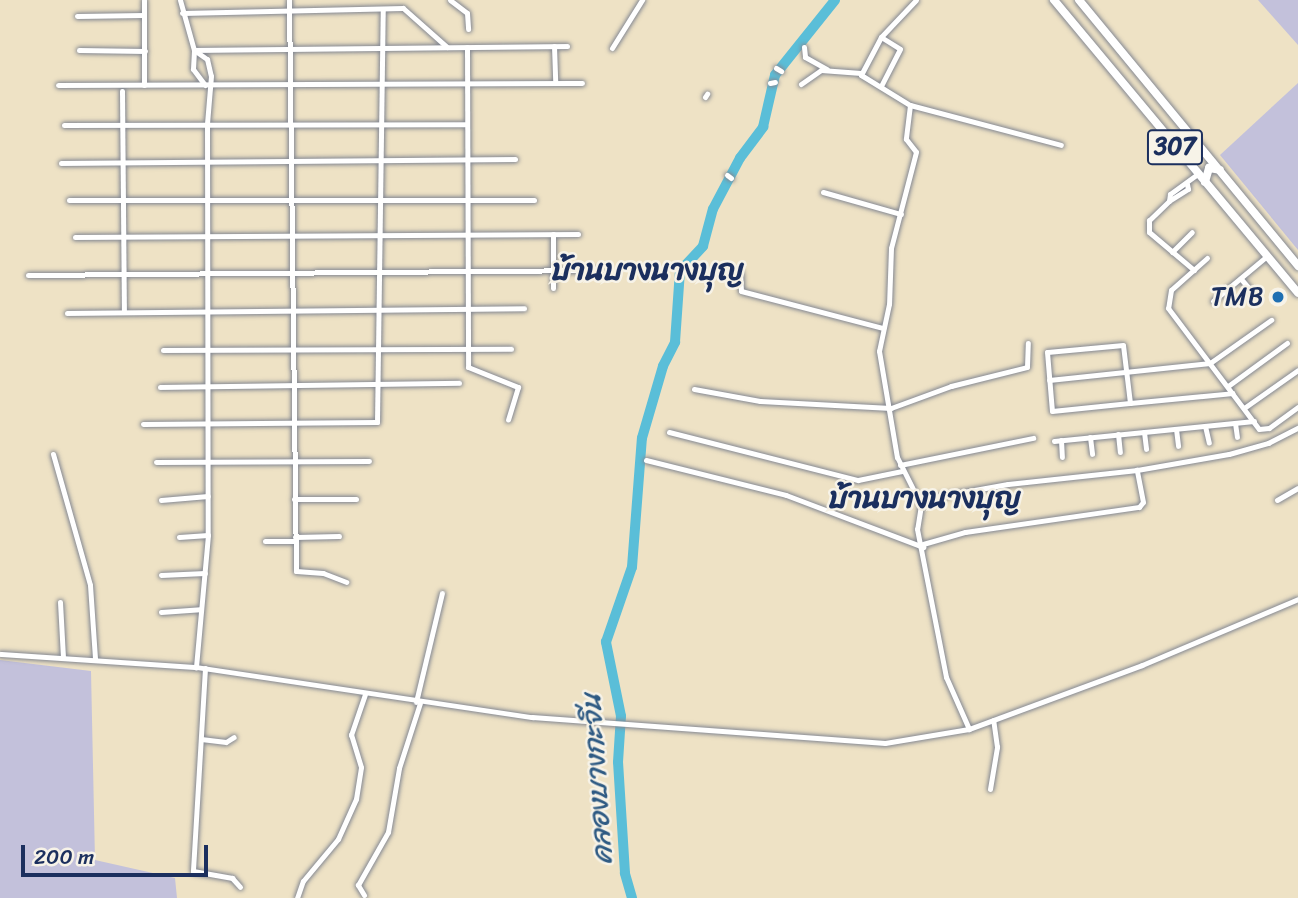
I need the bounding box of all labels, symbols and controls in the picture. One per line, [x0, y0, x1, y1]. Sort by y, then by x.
road number: 307 [1145, 127, 1205, 168]
district label: บ้านบางนางบุญ [552, 252, 744, 288]
place label: TMB [1211, 281, 1264, 313]
marker: TMB [1270, 289, 1286, 305]
district label: บ้านบางนางบุญ [829, 480, 1021, 516]
water label: คลองบางกะจีน [574, 693, 620, 865]
scale bar [24, 832, 212, 876]
text: 200 m [34, 838, 94, 876]

